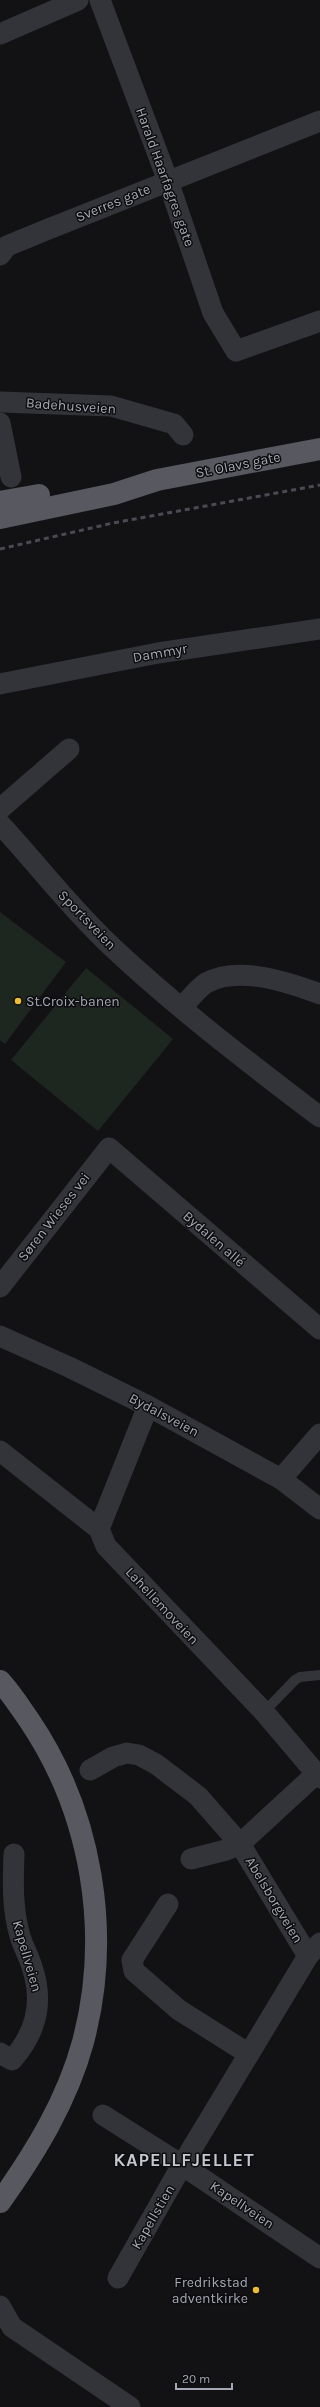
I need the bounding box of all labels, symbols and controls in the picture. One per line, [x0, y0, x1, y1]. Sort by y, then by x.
street label: Harald Haarfagres gate [132, 105, 198, 249]
street label: Sverres gate [73, 180, 153, 226]
street label: Badehusveien [25, 394, 117, 418]
street label: St. Olavs gate [194, 448, 282, 482]
street label: Dammyr [132, 640, 189, 666]
street label: Sportsveien [54, 887, 120, 953]
place label: St.Croix-banen [26, 993, 120, 1010]
marker: St.Croix-banen [13, 996, 23, 1006]
street label: Søren Wieses vei [14, 1169, 94, 1265]
street label: Bydalen allé [179, 1207, 249, 1271]
street label: Bydalsveien [126, 1390, 202, 1440]
street label: Lahellemoveien [122, 1564, 202, 1648]
street label: Abelsborgveien [242, 1854, 306, 1946]
street label: Kapellveien [9, 1918, 45, 1994]
district label: KAPELLFJELLET [113, 2149, 255, 2171]
street label: Kapellveien [207, 2177, 277, 2233]
street label: Kapellstien [128, 2182, 178, 2252]
place label: Fredrikstad adventkirke [172, 2274, 248, 2307]
marker: Fredrikstad adventkirke [251, 2285, 261, 2295]
scale bar [176, 2365, 232, 2391]
text: 20 m [182, 2372, 210, 2386]

